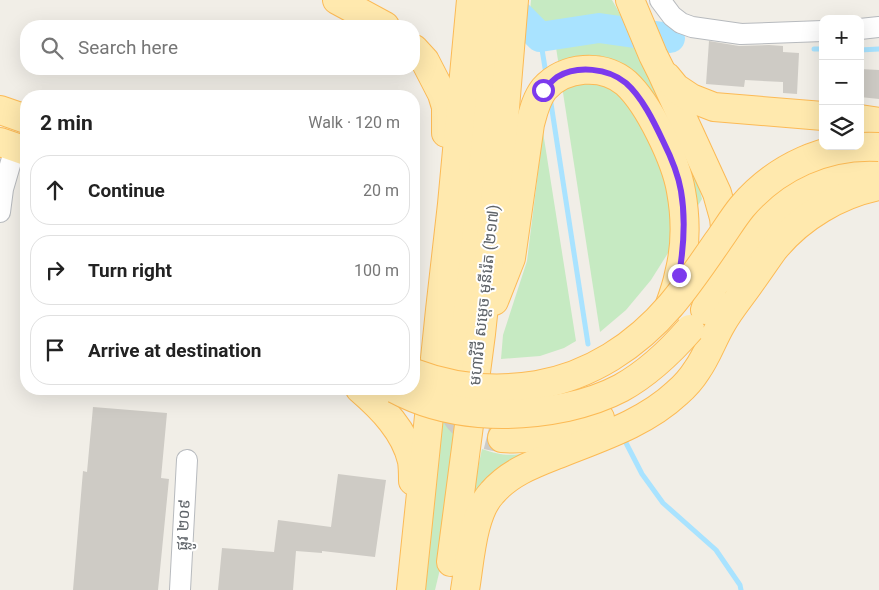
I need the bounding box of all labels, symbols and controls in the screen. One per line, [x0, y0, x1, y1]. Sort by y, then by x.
map controls [819, 15, 864, 150]
button: + [819, 15, 864, 60]
search box [20, 20, 420, 75]
icon: search [38, 34, 66, 62]
text: Search here [78, 36, 178, 59]
button: − [819, 60, 864, 105]
route start [532, 79, 555, 102]
button: layers [819, 105, 864, 150]
text: 2 min [40, 111, 93, 135]
text: Walk · 120 m [308, 113, 400, 132]
icon: ahead [41, 176, 69, 204]
text: Continue [88, 179, 165, 202]
text: 20 m [363, 181, 399, 200]
street label: មហាវិថី សម្តេច មុនីរ៉េត (២១៧) [464, 203, 504, 387]
icon: right [41, 256, 69, 284]
text: Turn right [88, 259, 172, 282]
text: 100 m [354, 261, 399, 280]
route end [668, 264, 691, 287]
icon: arrive [41, 336, 69, 364]
text: Arrive at destination [88, 339, 261, 362]
street label: ផ្លូវ ២០៩ [172, 499, 199, 552]

